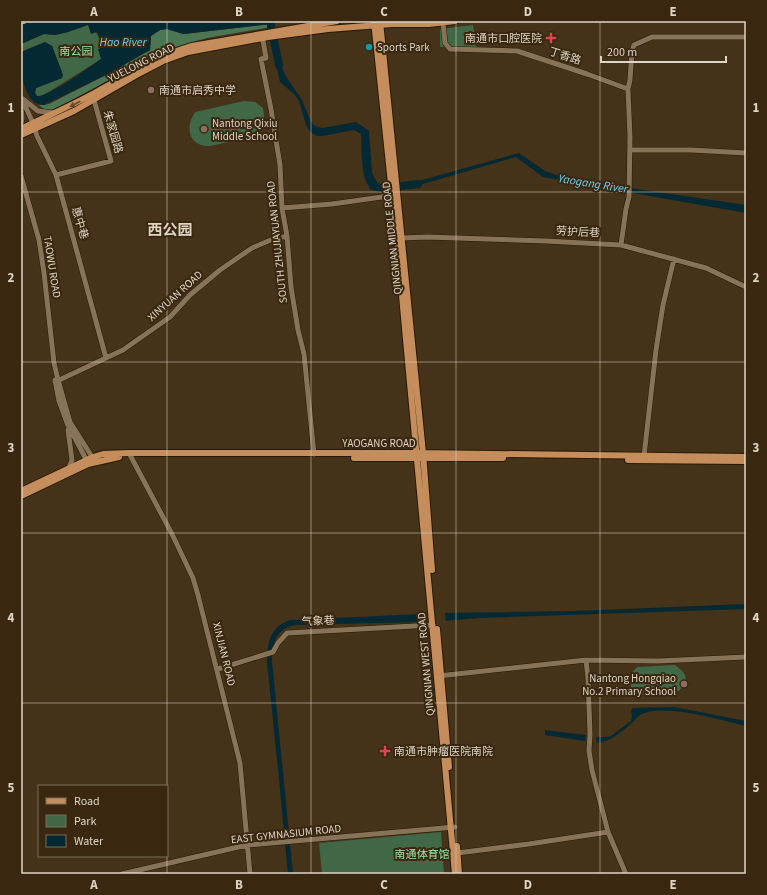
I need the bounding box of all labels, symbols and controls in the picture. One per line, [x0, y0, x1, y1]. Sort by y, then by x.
text: A [89, 3, 98, 21]
text: B [235, 3, 243, 21]
text: C [380, 3, 388, 21]
text: D [524, 3, 532, 21]
text: E [669, 3, 677, 21]
place label: 南通市口腔医院 [465, 31, 542, 46]
marker: 南通市口腔医院 [545, 32, 557, 44]
water label: Hao River [99, 34, 147, 51]
scale bar [601, 38, 726, 64]
street label: YUELONG ROAD [104, 40, 177, 87]
place label: Sports Park [377, 40, 430, 55]
marker: Sports Park [364, 42, 374, 52]
park label: 南公园 [60, 44, 93, 59]
street label: 丁香路 [547, 44, 583, 68]
text: 200 m [607, 44, 637, 61]
place label: 南通市启秀中学 [159, 83, 236, 98]
marker: 南通市启秀中学 [146, 85, 156, 95]
text: 1 [8, 99, 15, 117]
text: 1 [753, 99, 760, 117]
one-way arrow [69, 100, 81, 107]
street label: 朱家园路 [100, 109, 126, 155]
place label: Nantong Qixiu Middle School [212, 116, 278, 144]
marker: Nantong Qixiu Middle School [199, 124, 209, 134]
water label: Yaogang River [557, 170, 630, 198]
street label: SOUTH ZHUJIAYUAN ROAD [263, 180, 291, 304]
street label: QINGNIAN MIDDLE ROAD [379, 181, 405, 295]
street label: 惠中巷 [68, 205, 92, 241]
district label: 西公园 [147, 220, 193, 241]
street label: 劳护后巷 [556, 223, 600, 241]
street label: TAOWU ROAD [40, 235, 64, 299]
street label: XINYUAN ROAD [144, 267, 206, 325]
text: 2 [8, 269, 15, 287]
text: 2 [753, 269, 760, 287]
street label: YAOGANG ROAD [341, 436, 416, 451]
text: 3 [8, 439, 15, 457]
text: 3 [753, 439, 760, 457]
text: 4 [8, 609, 15, 627]
text: 4 [753, 609, 760, 627]
street label: QINGNIAN WEST ROAD [414, 611, 438, 716]
street label: 气象巷 [301, 613, 335, 629]
street label: XINJIAN ROAD [209, 621, 239, 688]
place label: Nantong Hongqiao No.2 Primary School [582, 671, 676, 699]
marker: Nantong Hongqiao No.2 Primary School [679, 679, 689, 689]
place label: 南通市肿瘤医院南院 [394, 744, 493, 759]
marker: 南通市肿瘤医院南院 [379, 745, 391, 757]
text: 5 [8, 779, 15, 797]
text: 5 [753, 779, 760, 797]
legend [38, 785, 168, 857]
text: Road [74, 793, 100, 810]
text: Park [74, 813, 96, 830]
street label: EAST GYMNASIUM ROAD [230, 821, 342, 847]
text: Water [74, 833, 104, 850]
park label: 南通体育馆 [395, 847, 450, 862]
text: A [89, 876, 98, 894]
text: B [235, 876, 243, 894]
text: C [380, 876, 388, 894]
text: D [524, 876, 532, 894]
text: E [669, 876, 677, 894]

